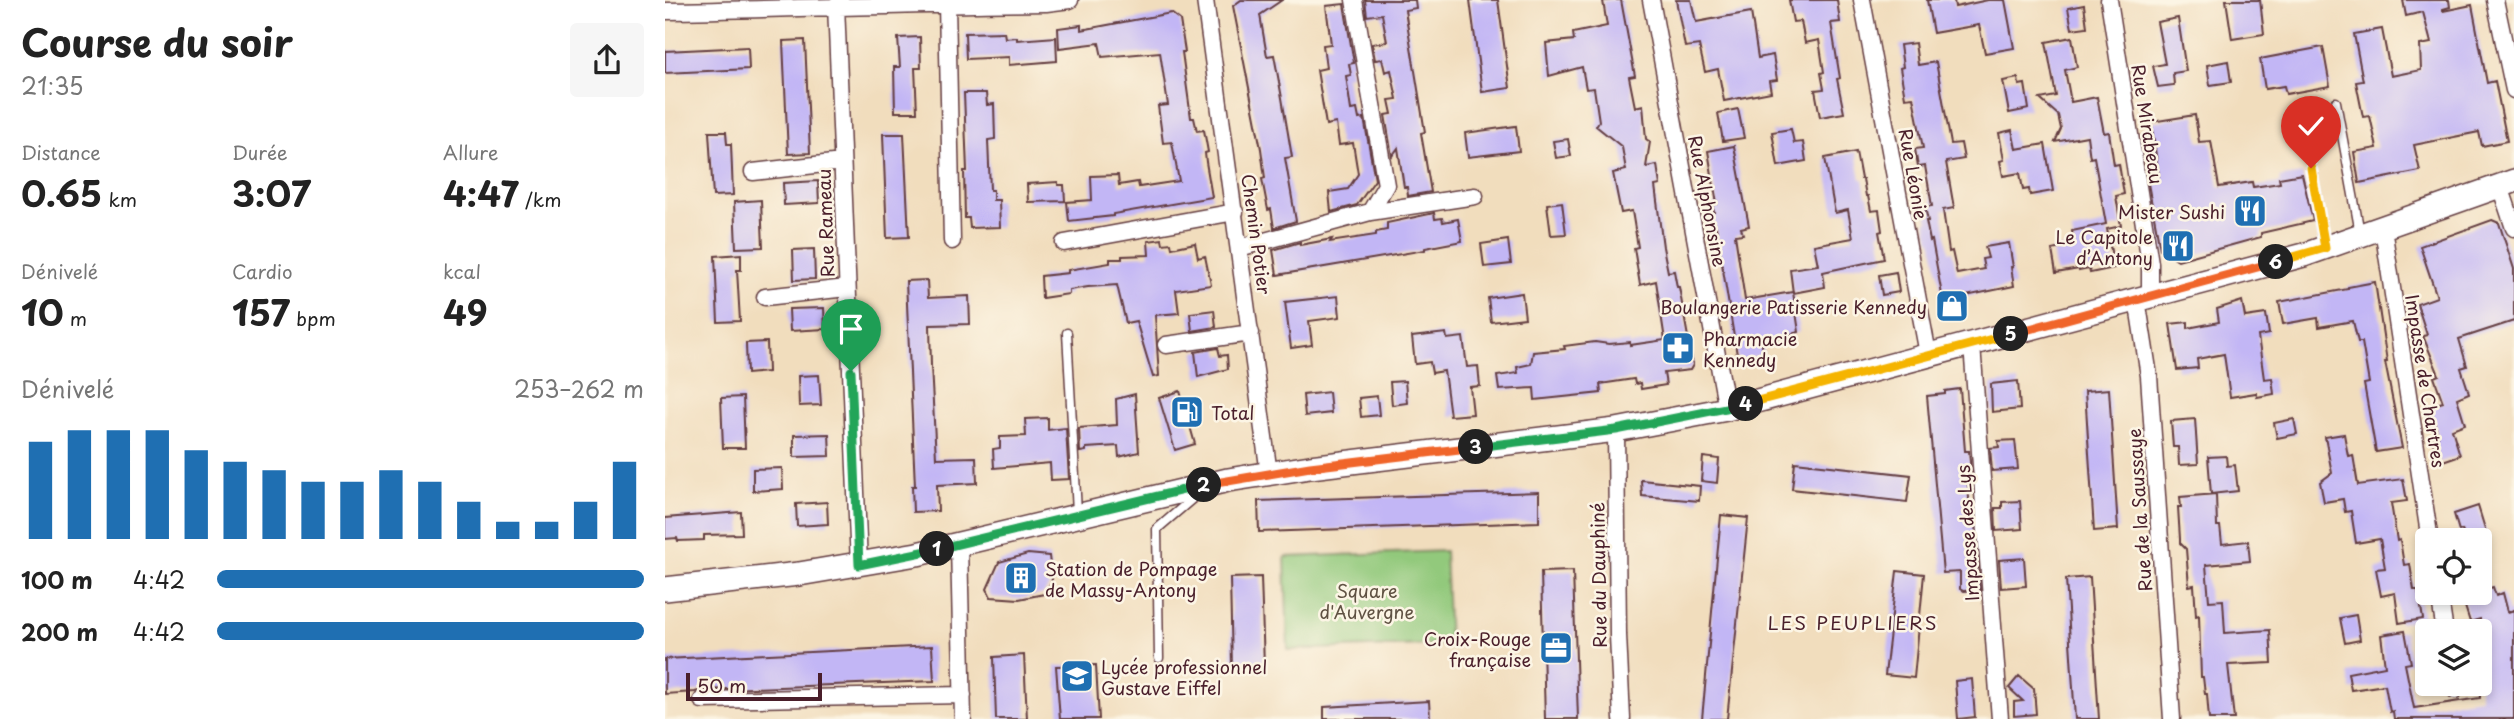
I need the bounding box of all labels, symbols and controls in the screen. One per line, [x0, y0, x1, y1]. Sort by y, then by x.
text: Course du soir [21, 13, 293, 70]
button: share [570, 23, 644, 97]
street label: Rue Mirabeau [2125, 62, 2171, 186]
text: 21:35 [21, 68, 84, 103]
pin [2281, 96, 2341, 168]
icon: check [2292, 107, 2330, 145]
street label: Rue Léonie [1893, 126, 1935, 222]
street label: Rue Alphonsine [1682, 133, 1734, 269]
text: Distance [21, 138, 101, 166]
text: Durée [232, 138, 288, 166]
text: Allure [443, 138, 498, 166]
text: 0.65 [21, 166, 102, 219]
text: 3:07 [232, 166, 311, 219]
text: 4:47 [443, 166, 519, 219]
street label: Rue Rameau [810, 168, 840, 278]
street label: Chemin Potier [1235, 172, 1279, 297]
text: km [102, 185, 137, 213]
text: /km [519, 185, 561, 213]
restaurant icon: Mister Sushi [2231, 192, 2269, 230]
place label: Mister Sushi [2118, 198, 2225, 225]
place label: Le Capitole d’Antony [2056, 223, 2153, 271]
restaurant icon: Le Capitole d’Antony [2159, 227, 2197, 265]
pin: 6 [2259, 244, 2293, 280]
text: 6 [2269, 247, 2282, 275]
text: Dénivelé [21, 257, 98, 285]
text: Cardio [232, 257, 293, 285]
text: kcal [443, 257, 481, 285]
text: 10 [21, 285, 64, 338]
text: 157 [232, 285, 290, 338]
text: 49 [443, 285, 488, 338]
shop icon: Boulangerie Patisserie Kennedy [1933, 287, 1971, 325]
place label: Boulangerie Patisserie Kennedy [1660, 293, 1927, 320]
street label: Impasse de Chartres [2399, 293, 2453, 469]
pin [821, 299, 881, 371]
text: m [64, 304, 87, 332]
text: bpm [290, 304, 336, 332]
icon: arrive [832, 310, 870, 348]
pin: 5 [1993, 316, 2029, 352]
text: 5 [2004, 319, 2017, 347]
place label: Pharmacie Kennedy [1703, 325, 1797, 373]
pharmacy icon: Pharmacie Kennedy [1659, 329, 1697, 367]
text: Dénivelé [21, 371, 114, 406]
text: 253–262 m [514, 371, 644, 406]
pin: 4 [1729, 386, 1763, 422]
text: 4 [1739, 389, 1752, 417]
fuel station icon: Total [1168, 393, 1206, 431]
place label: Total [1211, 399, 1254, 426]
street label: Rue de la Saussaye [2120, 428, 2158, 592]
pin: 3 [1459, 430, 1493, 464]
text: 3 [1469, 432, 1482, 460]
street label: Impasse des Lys [1949, 464, 1985, 602]
pin: 2 [1187, 468, 1221, 503]
text: 2 [1197, 470, 1210, 498]
street label: Rue du Dauphiné [1583, 502, 1613, 648]
map controls [2415, 528, 2492, 696]
button: locate [2415, 528, 2492, 605]
pin: 1 [919, 532, 955, 566]
text: 1 [932, 534, 941, 562]
place label: Station de Pompage de Massy-Antony [1045, 555, 1217, 603]
building icon: Station de Pompage de Massy-Antony [1002, 559, 1040, 597]
text: 100 m [21, 562, 93, 597]
text: 4:42 [133, 562, 185, 597]
park label: Square d'Auvergne [1319, 577, 1415, 625]
district label: LES PEUPLIERS [1768, 608, 1938, 636]
text: 200 m [21, 614, 98, 649]
text: 4:42 [133, 614, 185, 649]
button: layers [2415, 619, 2492, 696]
place label: Croix-Rouge française [1424, 625, 1531, 673]
office icon: Croix-Rouge française [1537, 629, 1575, 667]
place label: Lycée professionnel Gustave Eiffel [1101, 653, 1267, 701]
school or university icon: Lycée professionnel Gustave Eiffel [1058, 657, 1096, 695]
scale bar [686, 670, 823, 702]
text: 50 m [697, 671, 746, 699]

